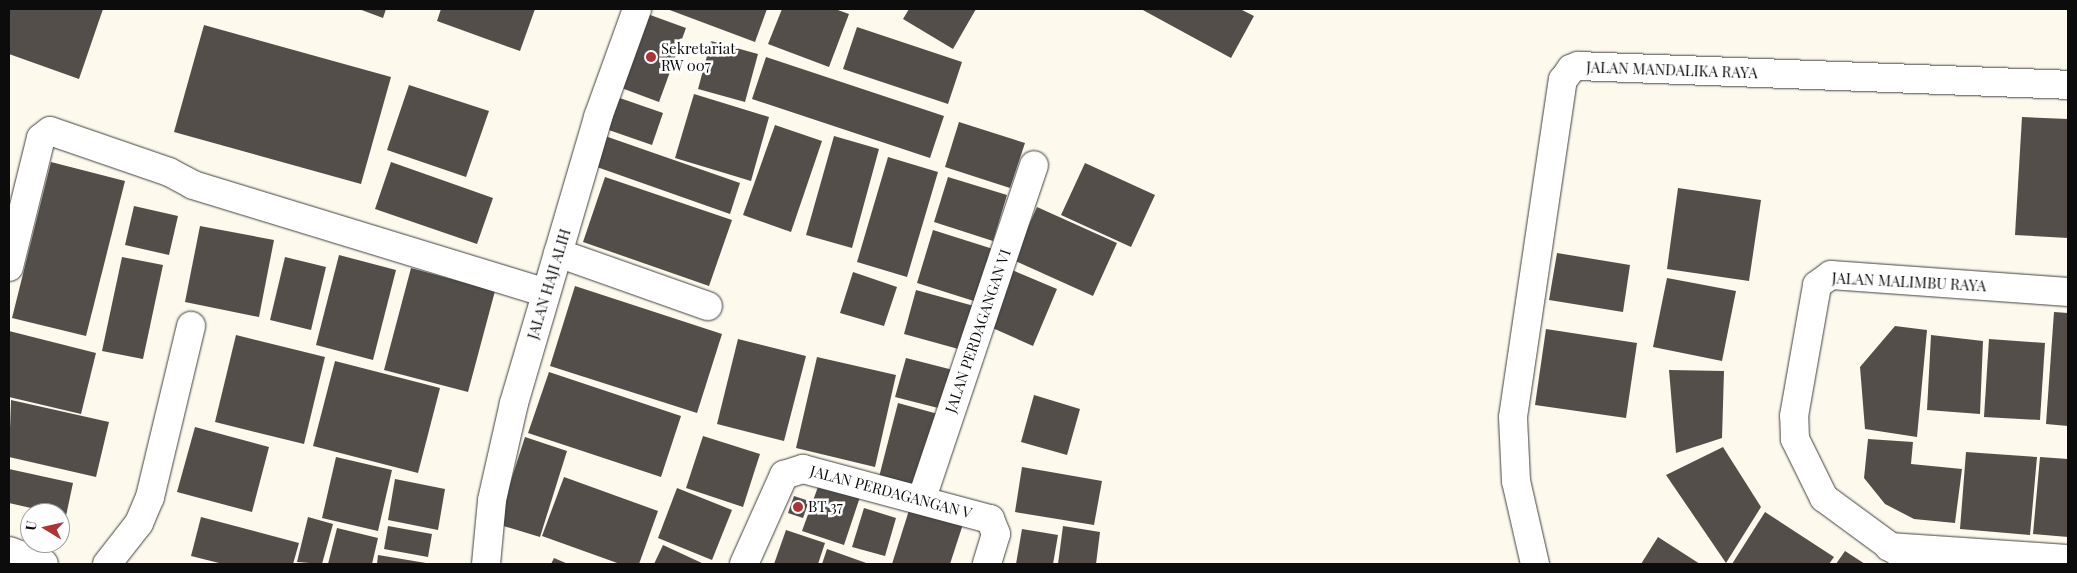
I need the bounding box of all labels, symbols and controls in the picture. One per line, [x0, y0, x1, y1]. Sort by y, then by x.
place label: Sekretariat RW 007 [661, 39, 736, 74]
marker: Sekretariat RW 007 [645, 51, 657, 63]
street label: JALAN MANDALIKA RAYA [1586, 58, 1758, 82]
street label: JALAN HAJI ALIH [524, 226, 574, 342]
street label: JALAN PERDAGANGAN VI [941, 247, 1015, 415]
street label: JALAN MALIMBU RAYA [1831, 269, 1987, 295]
street label: JALAN PERDAGANGAN V [808, 462, 974, 522]
place label: BT 37 [808, 498, 843, 516]
marker: BT 37 [792, 501, 804, 513]
north arrow [20, 503, 70, 553]
text: U [21, 519, 41, 532]

